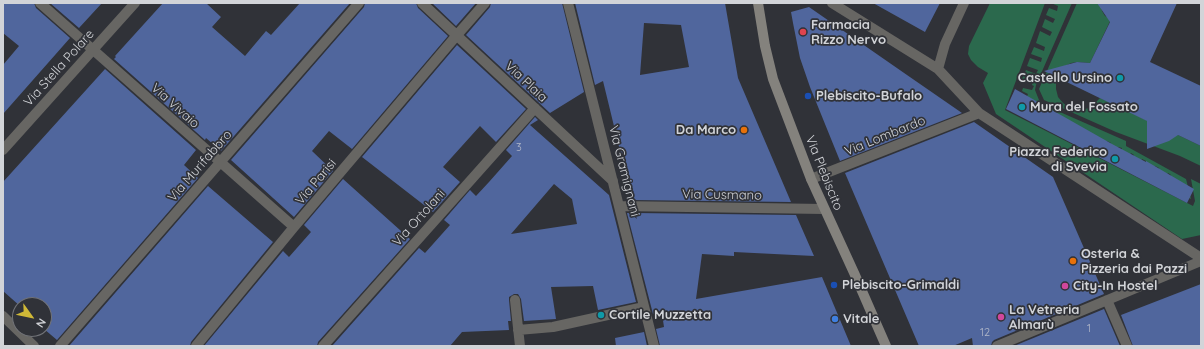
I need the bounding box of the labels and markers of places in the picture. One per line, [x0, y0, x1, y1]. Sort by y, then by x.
place label: Farmacia Rizzo Nervo [811, 17, 886, 48]
marker: Farmacia Rizzo Nervo [798, 27, 808, 37]
place label: Castello Ursino [1018, 70, 1112, 86]
marker: Castello Ursino [1115, 73, 1125, 83]
place label: Plebiscito-Bufalo [816, 88, 922, 104]
marker: Plebiscito-Bufalo [803, 91, 813, 101]
place label: Mura del Fossato [1030, 99, 1138, 115]
marker: Mura del Fossato [1017, 102, 1027, 112]
place label: Da Marco [676, 122, 736, 138]
marker: Da Marco [739, 125, 749, 135]
place label: Piazza Federico di Svevia [1009, 144, 1107, 175]
marker: Piazza Federico di Svevia [1110, 154, 1120, 164]
place label: Osteria & Pizzeria dai Pazzi [1081, 246, 1187, 277]
marker: Osteria & Pizzeria dai Pazzi [1068, 256, 1078, 266]
place label: Plebiscito-Grimaldi [842, 277, 959, 293]
place label: City-In Hostel [1073, 278, 1157, 294]
marker: Plebiscito-Grimaldi [829, 280, 839, 290]
marker: City-In Hostel [1060, 281, 1070, 291]
place label: La Vetreria Almarù [1009, 302, 1080, 333]
place label: Cortile Muzzetta [609, 307, 711, 323]
marker: Cortile Muzzetta [596, 310, 606, 320]
place label: Vitale [843, 311, 879, 327]
marker: La Vetreria Almarù [996, 312, 1006, 322]
marker: Vitale [830, 314, 840, 324]

